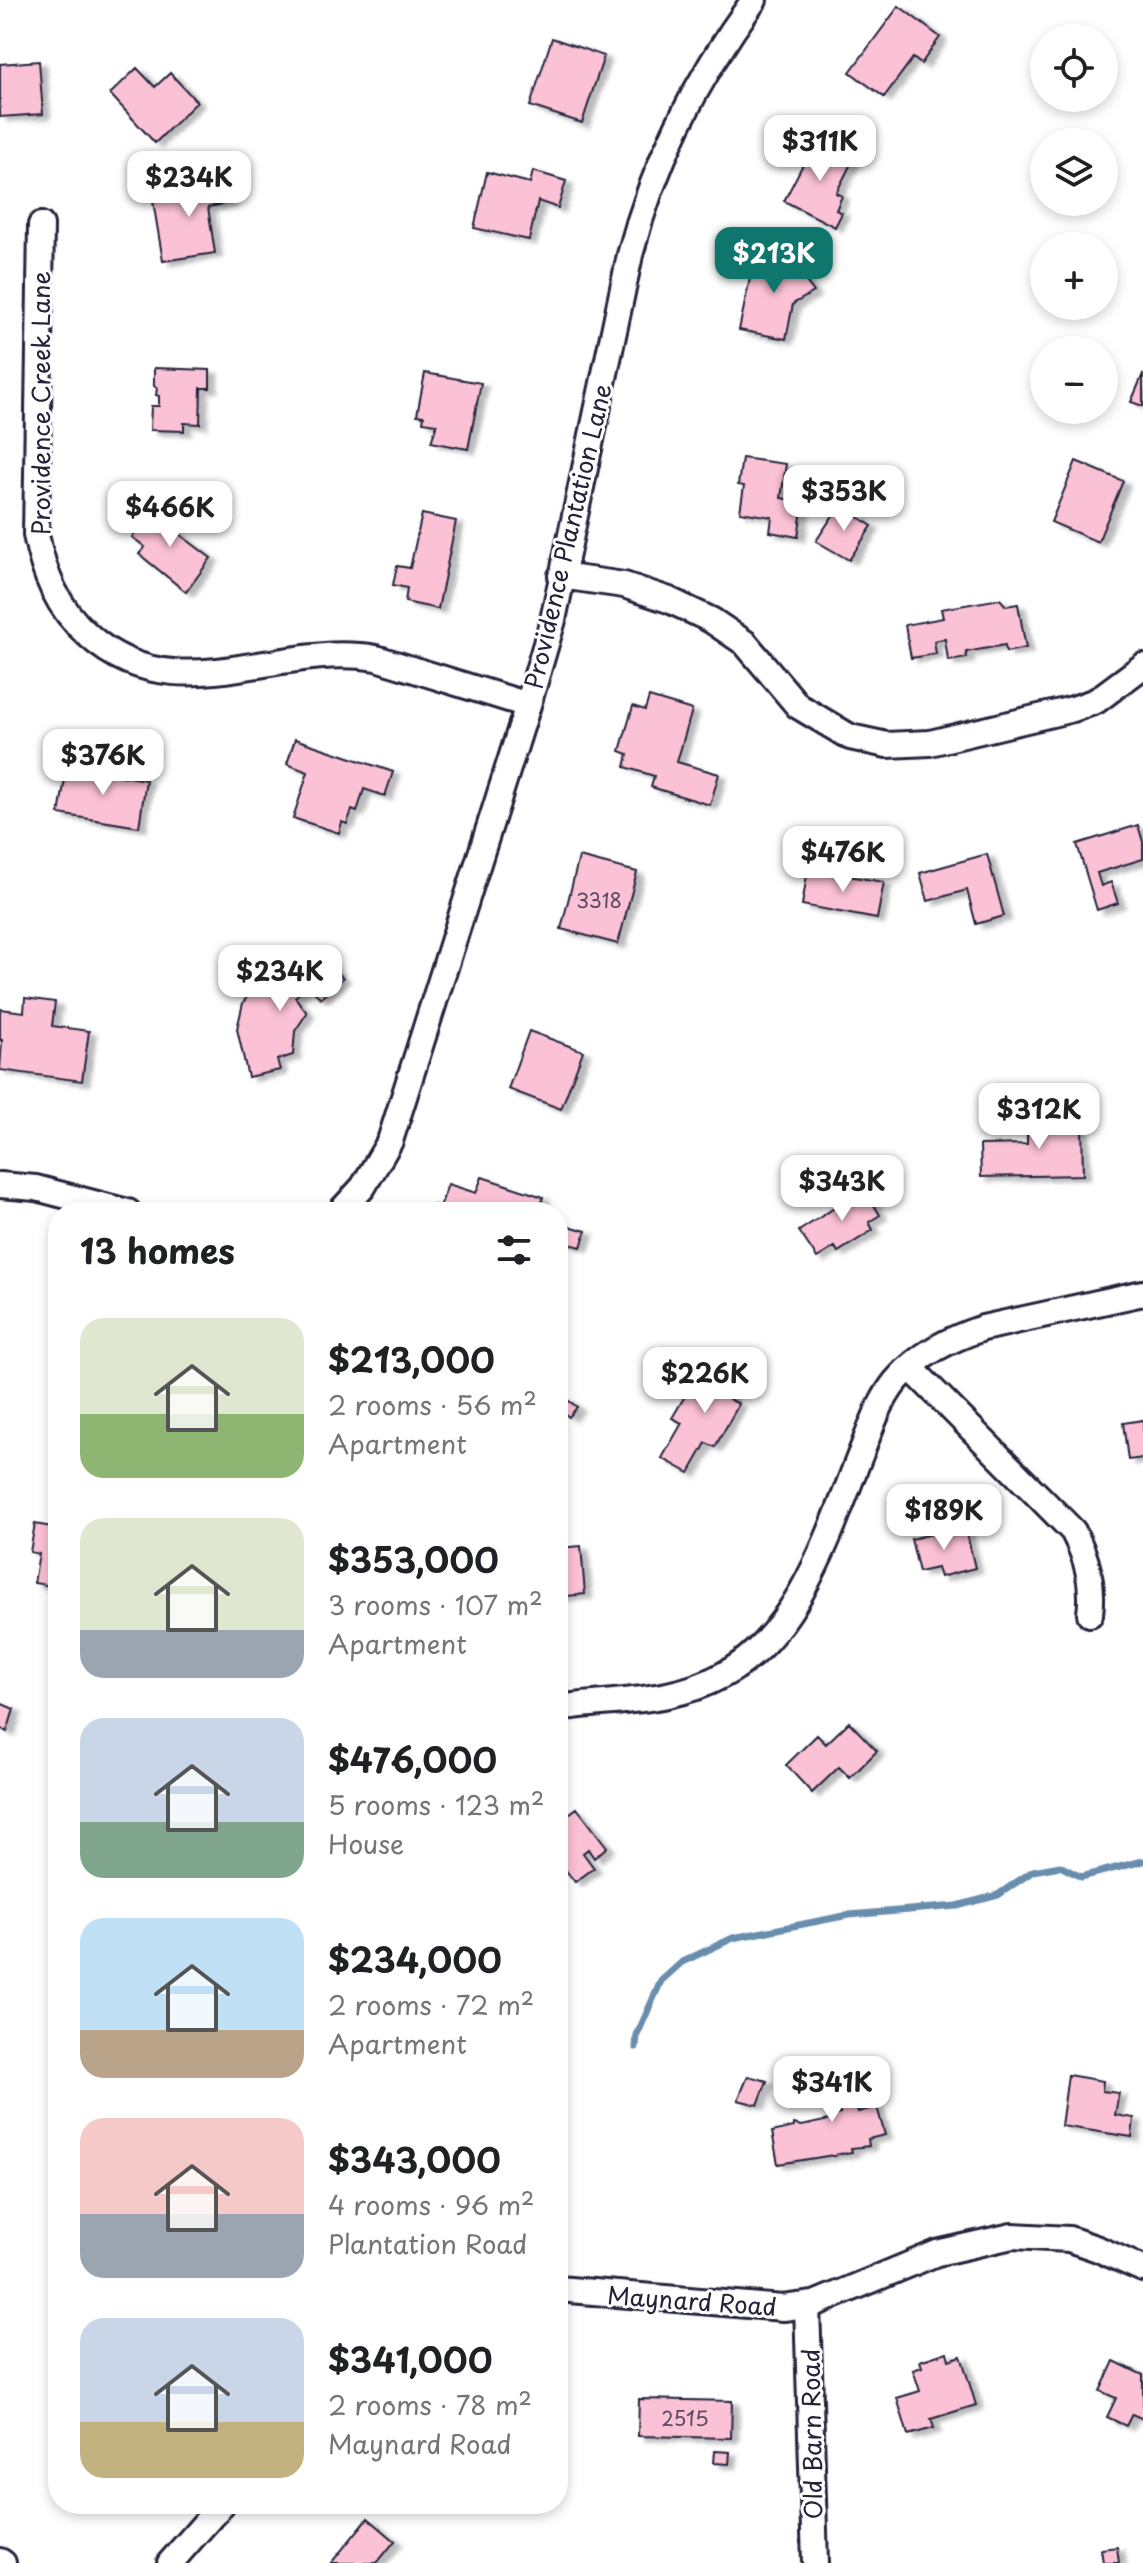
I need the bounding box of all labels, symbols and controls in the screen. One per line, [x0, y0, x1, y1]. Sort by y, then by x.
map controls [1030, 24, 1118, 424]
button: locate [1030, 24, 1118, 112]
pin: $311K [764, 115, 876, 183]
text: $311K [782, 121, 858, 160]
button: layers [1030, 128, 1118, 216]
pin: $234K [133, 151, 245, 219]
text: $234K [145, 157, 233, 196]
pin: $213K [718, 227, 830, 295]
button: + [1030, 232, 1118, 320]
text: $213K [733, 233, 815, 272]
street label: Providence Creek Lane [22, 271, 58, 535]
button: − [1030, 336, 1118, 424]
street label: Providence Plantation Lane [514, 380, 620, 692]
pin: $353K [788, 465, 900, 533]
text: $353K [801, 471, 887, 510]
pin: $466K [114, 481, 226, 549]
text: $466K [125, 487, 215, 526]
pin: $376K [47, 729, 159, 797]
text: $376K [61, 735, 145, 774]
pin: $476K [787, 826, 899, 894]
text: $476K [801, 832, 885, 871]
house number: 3318 [576, 885, 622, 915]
pin: $234K [224, 945, 336, 1013]
text: $234K [236, 951, 324, 990]
pin: $312K [983, 1083, 1095, 1151]
text: $312K [997, 1089, 1081, 1128]
pin: $343K [786, 1155, 898, 1223]
text: $343K [799, 1161, 885, 1200]
text: 13 homes [80, 1224, 235, 1276]
icon: filters [492, 1228, 536, 1272]
text: $213,000 [328, 1333, 495, 1385]
pin: $226K [649, 1347, 761, 1415]
icon: home [144, 1350, 240, 1446]
text: $226K [661, 1353, 749, 1392]
text: 2 rooms · 56 m² [328, 1385, 537, 1424]
text: Apartment [328, 1424, 467, 1463]
pin: $189K [888, 1484, 1000, 1552]
text: $189K [905, 1490, 983, 1529]
text: $353,000 [328, 1533, 499, 1585]
icon: home [144, 1550, 240, 1646]
text: 3 rooms · 107 m² [328, 1585, 543, 1624]
text: Apartment [328, 1624, 467, 1663]
text: $476,000 [328, 1733, 497, 1785]
icon: home [144, 1750, 240, 1846]
text: 5 rooms · 123 m² [328, 1785, 544, 1824]
text: House [328, 1824, 404, 1863]
text: $234,000 [328, 1933, 502, 1985]
icon: home [144, 1950, 240, 2046]
text: 2 rooms · 72 m² [328, 1985, 534, 2024]
text: Apartment [328, 2024, 467, 2063]
pin: $341K [776, 2056, 888, 2124]
text: $341K [791, 2062, 873, 2101]
text: $343,000 [328, 2133, 501, 2185]
icon: home [144, 2150, 240, 2246]
text: 4 rooms · 96 m² [328, 2185, 534, 2224]
text: Plantation Road [328, 2224, 528, 2263]
street label: Maynard Road [606, 2276, 778, 2324]
text: $341,000 [328, 2333, 492, 2385]
street label: Old Barn Road [792, 2348, 830, 2520]
icon: home [144, 2350, 240, 2446]
text: 2 rooms · 78 m² [328, 2385, 532, 2424]
house number: 2515 [661, 2403, 709, 2433]
text: Maynard Road [328, 2424, 512, 2463]

